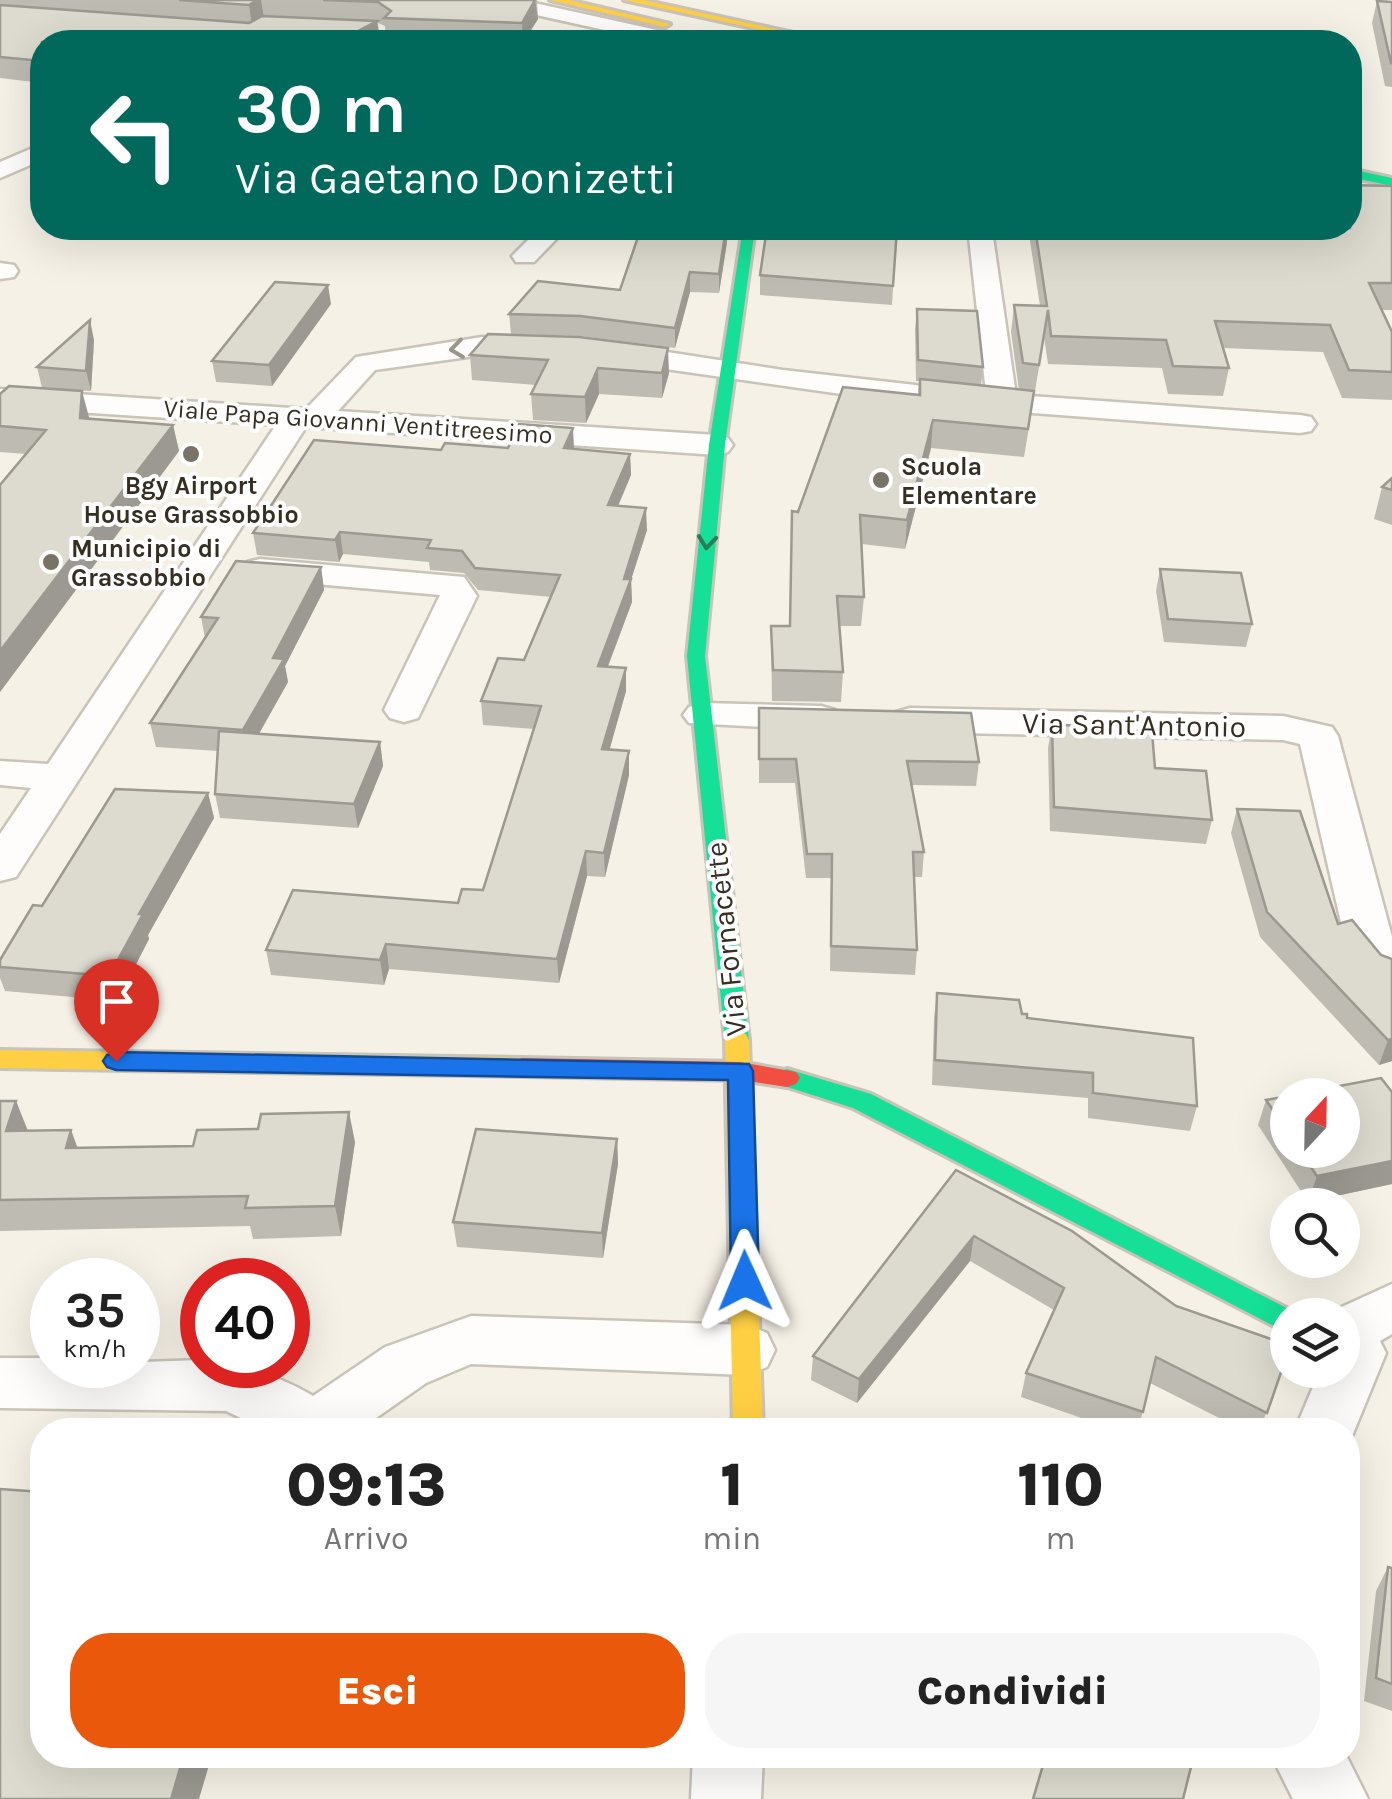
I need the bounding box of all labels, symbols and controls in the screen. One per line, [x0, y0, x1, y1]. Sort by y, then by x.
text: 30 m [235, 68, 407, 150]
icon: left [70, 70, 200, 200]
text: Via Gaetano Donizetti [235, 152, 677, 204]
one-way arrow [449, 338, 465, 359]
street label: Viale Papa Giovanni Ventitreesimo [162, 393, 553, 450]
marker: Bgy Airport House Grassobbio [180, 443, 202, 465]
place label: Scuola Elementare [901, 452, 1037, 510]
marker: Scuola Elementare [870, 469, 892, 491]
place label: Bgy Airport House Grassobbio [83, 471, 299, 529]
place label: Municipio di Grassobbio [71, 534, 221, 592]
one-way arrow [697, 534, 718, 550]
marker: Municipio di Grassobbio [40, 551, 62, 573]
street label: Via Sant'Antonio [1022, 705, 1246, 745]
street label: Via Fornacette [698, 840, 754, 1038]
pin [74, 959, 159, 1062]
icon: arrive [89, 974, 144, 1029]
north arrow [1270, 1078, 1360, 1168]
map controls [1270, 1078, 1360, 1388]
button: search [1270, 1188, 1360, 1278]
position arrow [693, 1229, 797, 1333]
speed limit sign: 40 [180, 1258, 310, 1388]
text: 35 [65, 1281, 125, 1340]
button: layers [1270, 1298, 1360, 1388]
text: km/h [63, 1334, 127, 1363]
text: 09:13 [286, 1450, 446, 1520]
text: 1 [720, 1450, 743, 1520]
text: 110 [1017, 1450, 1104, 1520]
text: Arrivo [324, 1520, 408, 1557]
text: min [702, 1520, 761, 1557]
text: m [1046, 1520, 1076, 1557]
button: Esci [70, 1633, 685, 1748]
button: Condividi [705, 1633, 1320, 1748]

